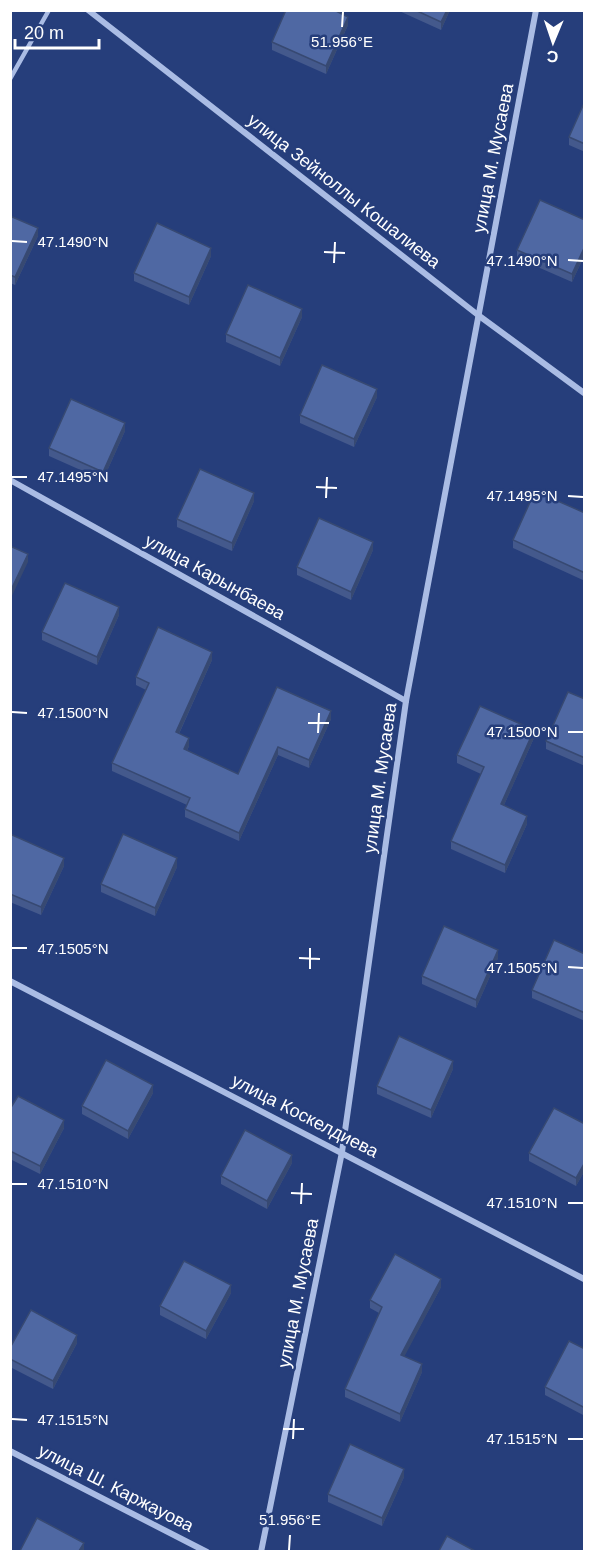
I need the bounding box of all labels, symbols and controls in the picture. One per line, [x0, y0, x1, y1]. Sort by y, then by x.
scale bar [15, 12, 99, 50]
north arrow [523, 12, 583, 72]
text: 20 m [24, 23, 64, 43]
text: 51.956°E [311, 33, 373, 50]
text: С [546, 48, 559, 65]
street label: улица М. Мусаева [469, 81, 517, 234]
street label: улица Зейноллы Кошалиева [244, 110, 445, 273]
text: 47.1490°N [37, 233, 109, 250]
text: 47.1490°N [486, 252, 558, 269]
text: 47.1495°N [37, 468, 109, 485]
text: 47.1495°N [486, 487, 558, 504]
street label: улица Карынбаева [141, 530, 289, 624]
street label: улица М. Мусаева [360, 700, 401, 855]
text: 47.1500°N [37, 704, 109, 721]
text: 47.1500°N [486, 723, 558, 740]
text: 47.1505°N [37, 940, 109, 957]
text: 47.1505°N [486, 959, 558, 976]
street label: улица Коскелдиева [228, 1070, 383, 1162]
text: 47.1510°N [37, 1175, 109, 1192]
text: 47.1510°N [486, 1194, 558, 1211]
street label: улица М. Мусаева [274, 1216, 322, 1369]
text: 47.1515°N [37, 1411, 109, 1428]
text: 47.1515°N [486, 1430, 558, 1447]
street label: улица Ш. Каржауова [35, 1440, 198, 1536]
text: 51.956°E [259, 1511, 321, 1528]

